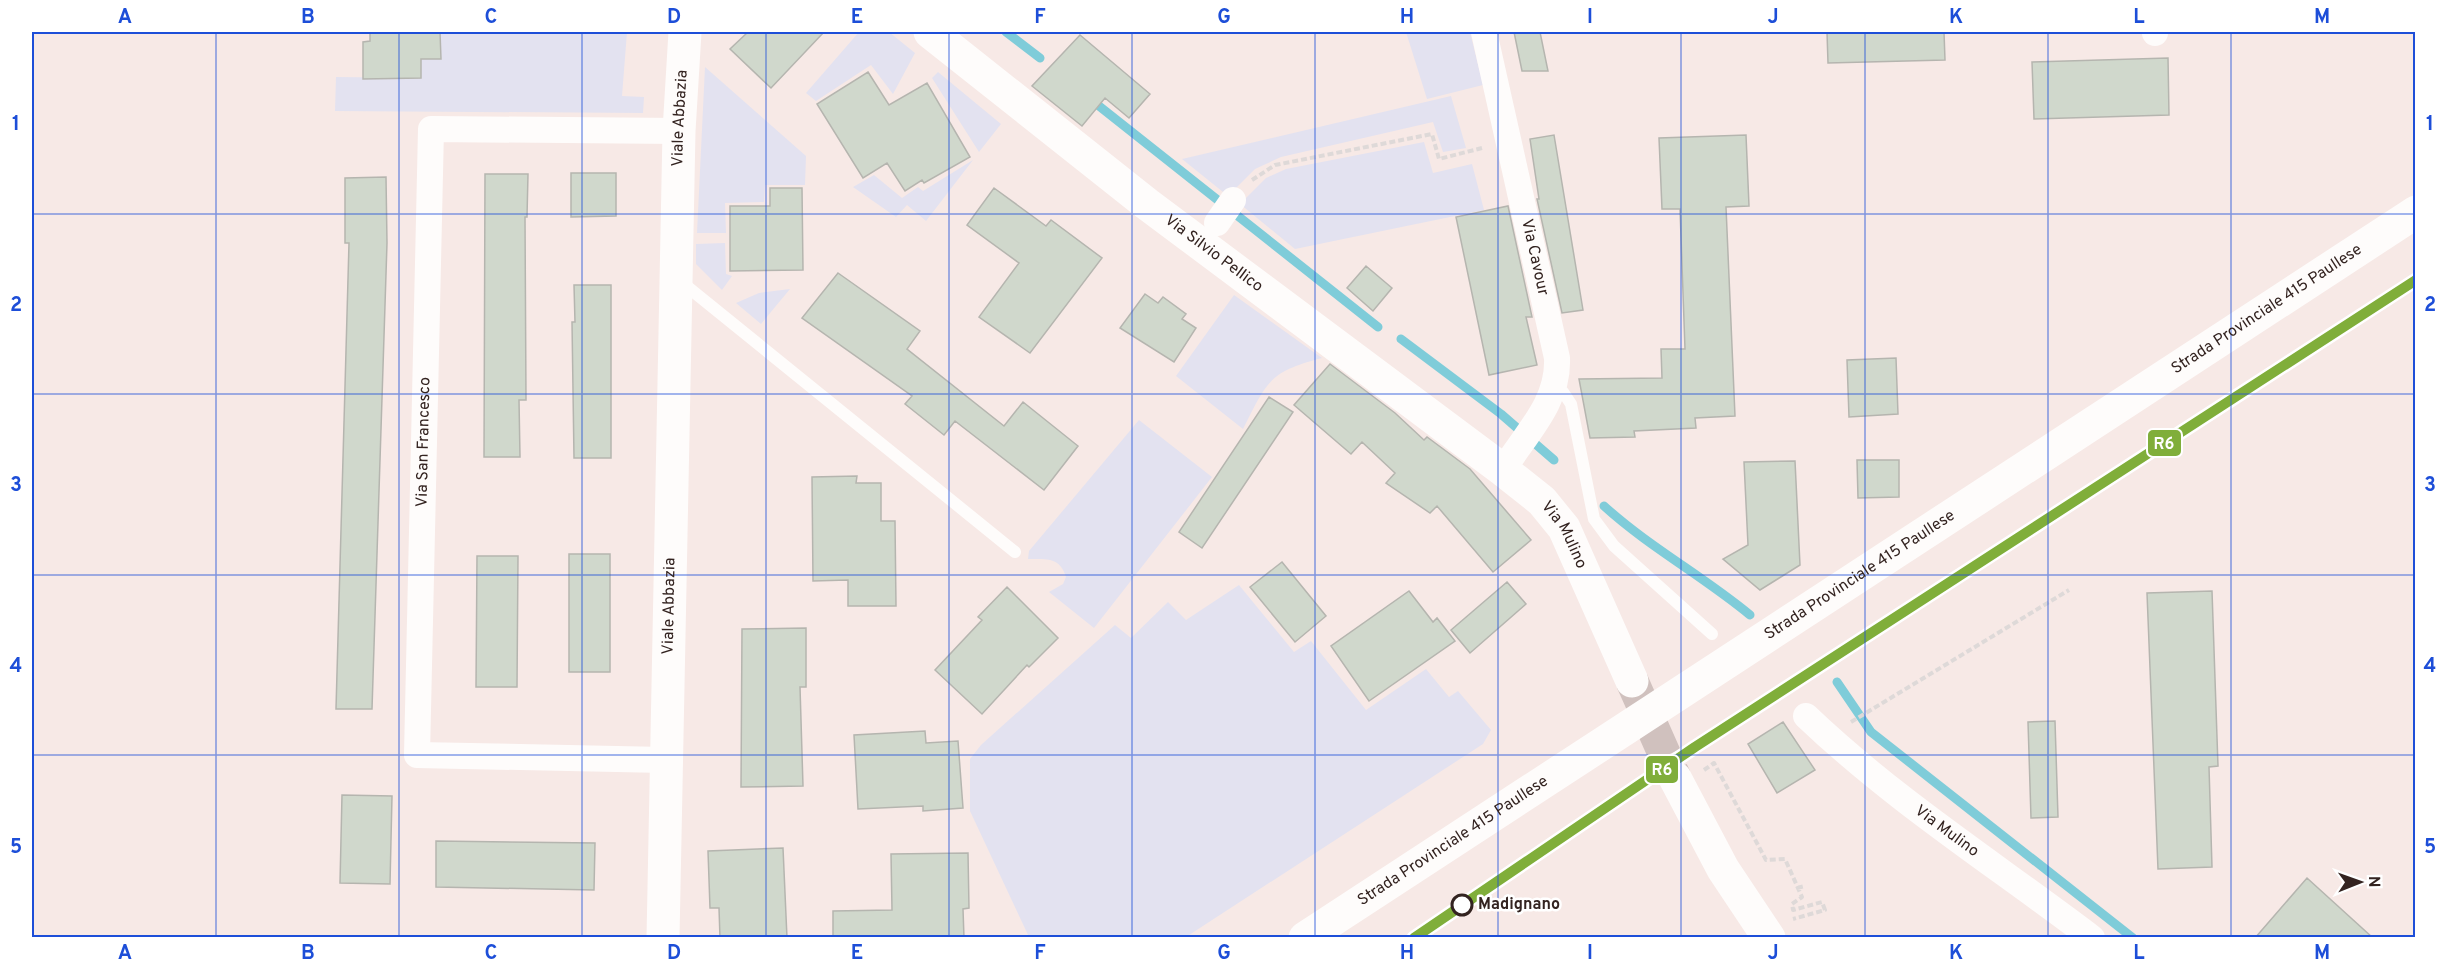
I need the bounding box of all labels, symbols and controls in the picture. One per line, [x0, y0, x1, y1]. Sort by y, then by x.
text: A [118, 5, 132, 31]
text: B [301, 5, 315, 31]
text: C [485, 5, 497, 31]
text: D [667, 5, 681, 31]
text: E [851, 5, 863, 31]
text: F [1034, 5, 1046, 31]
text: G [1217, 5, 1231, 31]
text: H [1400, 5, 1414, 31]
text: I [1587, 5, 1593, 31]
text: J [1767, 5, 1779, 31]
text: K [1949, 5, 1963, 31]
text: L [2133, 5, 2145, 31]
text: M [2314, 5, 2330, 31]
street label: Viale Abbazia [668, 69, 693, 167]
text: 1 [12, 112, 20, 138]
text: 1 [2426, 112, 2434, 138]
street label: Via Silvio Pellico [1160, 210, 1267, 297]
street label: Via Cavour [1516, 217, 1553, 298]
street label: Strada Provinciale 415 Paullese [2168, 240, 2366, 379]
text: 2 [10, 293, 22, 319]
text: 2 [2424, 293, 2436, 319]
street label: Via San Francesco [413, 377, 435, 507]
line badge: R6 [2147, 429, 2182, 457]
text: R6 [2154, 435, 2174, 455]
text: 3 [10, 473, 22, 499]
text: 3 [2424, 473, 2436, 499]
street label: Via Mulino [1536, 497, 1591, 572]
street label: Strada Provinciale 415 Paullese [1761, 506, 1959, 645]
street label: Viale Abbazia [659, 557, 681, 655]
text: 4 [10, 654, 22, 680]
text: 4 [2424, 654, 2436, 680]
line badge: R6 [1645, 755, 1679, 784]
text: R6 [1652, 761, 1672, 781]
street label: Strada Provinciale 415 Paullese [1354, 772, 1552, 911]
street label: Via Mulino [1910, 801, 1983, 862]
text: 5 [10, 835, 22, 861]
text: 5 [2424, 835, 2436, 861]
north arrow [2330, 852, 2390, 912]
text: N [2363, 876, 2383, 888]
marker: Madignano [1451, 894, 1473, 916]
place label: Madignano [1478, 895, 1560, 915]
text: A [118, 941, 132, 967]
text: B [301, 941, 315, 967]
text: C [485, 941, 497, 967]
text: D [667, 941, 681, 967]
text: E [851, 941, 863, 967]
text: F [1034, 941, 1046, 967]
text: G [1217, 941, 1231, 967]
text: H [1400, 941, 1414, 967]
text: I [1587, 941, 1593, 967]
text: J [1767, 941, 1779, 967]
text: K [1949, 941, 1963, 967]
text: L [2133, 941, 2145, 967]
text: M [2314, 941, 2330, 967]

